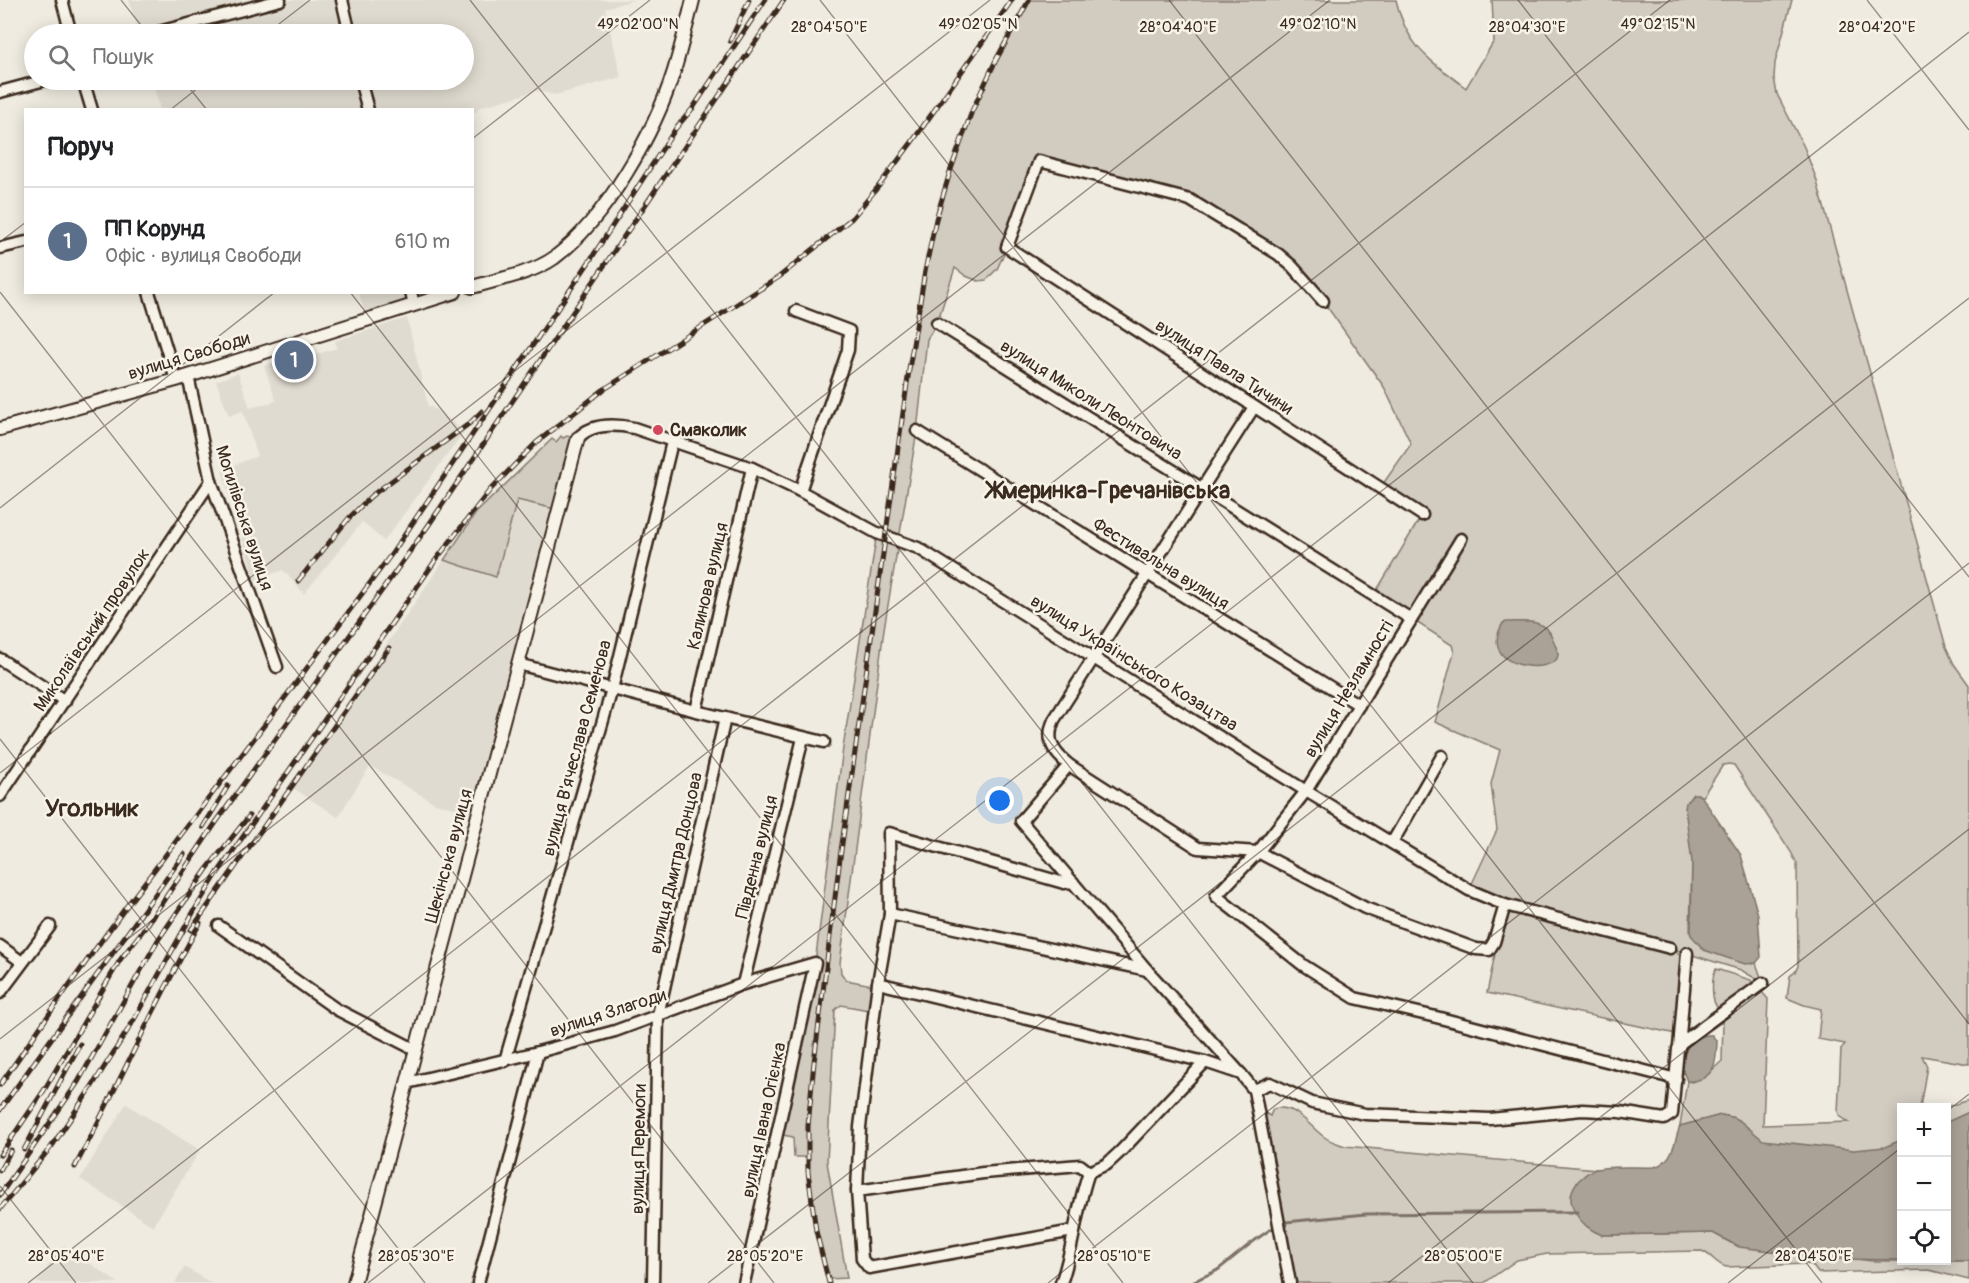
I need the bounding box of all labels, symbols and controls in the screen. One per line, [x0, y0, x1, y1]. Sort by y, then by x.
text: 49°02'00"N [597, 15, 679, 34]
text: 49°02'05"N [938, 15, 1018, 34]
text: 49°02'10"N [1280, 15, 1356, 34]
text: 49°02'15"N [1621, 15, 1695, 34]
text: 28°04'50"E [791, 18, 868, 37]
text: 28°04'40"E [1139, 18, 1217, 37]
text: 28°04'30"E [1489, 18, 1566, 37]
text: 28°04'20"E [1839, 18, 1916, 37]
search box [24, 24, 474, 90]
icon: search [45, 41, 78, 74]
text: Пошук [93, 43, 154, 71]
text: Поруч [48, 131, 114, 163]
text: ПП Корунд [105, 215, 205, 243]
text: 1 [64, 229, 71, 254]
text: 610 m [395, 229, 450, 254]
text: Офіс · вулиця Свободи [105, 243, 301, 268]
street label: вулиця Павла Тичини [1151, 314, 1297, 420]
street label: вулиця Свободи [125, 327, 253, 385]
street label: вулиця Миколи Леонтовича [996, 335, 1186, 465]
pin: 1 [274, 338, 314, 382]
place label: Смаколик [670, 419, 747, 442]
marker: Смаколик [651, 423, 665, 437]
street label: Могилівська вулиця [210, 443, 278, 593]
district label: Жмеринка-Гречанівська [984, 476, 1230, 505]
street label: Фестивальна вулиця [1088, 513, 1234, 615]
street label: Калинова вулиця [682, 520, 734, 652]
street label: Миколаївський провулок [29, 544, 155, 716]
street label: вулиця Українського Козацтва [1026, 590, 1242, 736]
street label: вулиця Незламності [1299, 616, 1399, 762]
street label: вулиця В'ячеслава Семенова [537, 638, 617, 858]
street label: вулиця Дмитра Донцова [644, 770, 708, 956]
street label: Шекінська вулиця [420, 786, 478, 926]
your location [985, 786, 1014, 815]
street label: Південна вулиця [731, 793, 783, 921]
district label: Угольник [45, 794, 139, 823]
street label: вулиця Злагоди [547, 983, 669, 1043]
street label: вулиця Івана Огієнка [736, 1040, 792, 1200]
street label: вулиця Перемоги [626, 1084, 652, 1214]
map controls [1897, 1103, 1951, 1265]
button: + [1897, 1103, 1951, 1157]
button: − [1897, 1157, 1951, 1211]
button: locate [1897, 1211, 1951, 1265]
text: 28°05'40"E [28, 1247, 105, 1266]
text: 28°05'30"E [378, 1247, 454, 1266]
text: 28°05'20"E [727, 1247, 803, 1266]
text: 28°05'10"E [1077, 1247, 1151, 1266]
text: 28°05'00"E [1424, 1247, 1502, 1266]
text: 28°04'50"E [1775, 1247, 1852, 1266]

